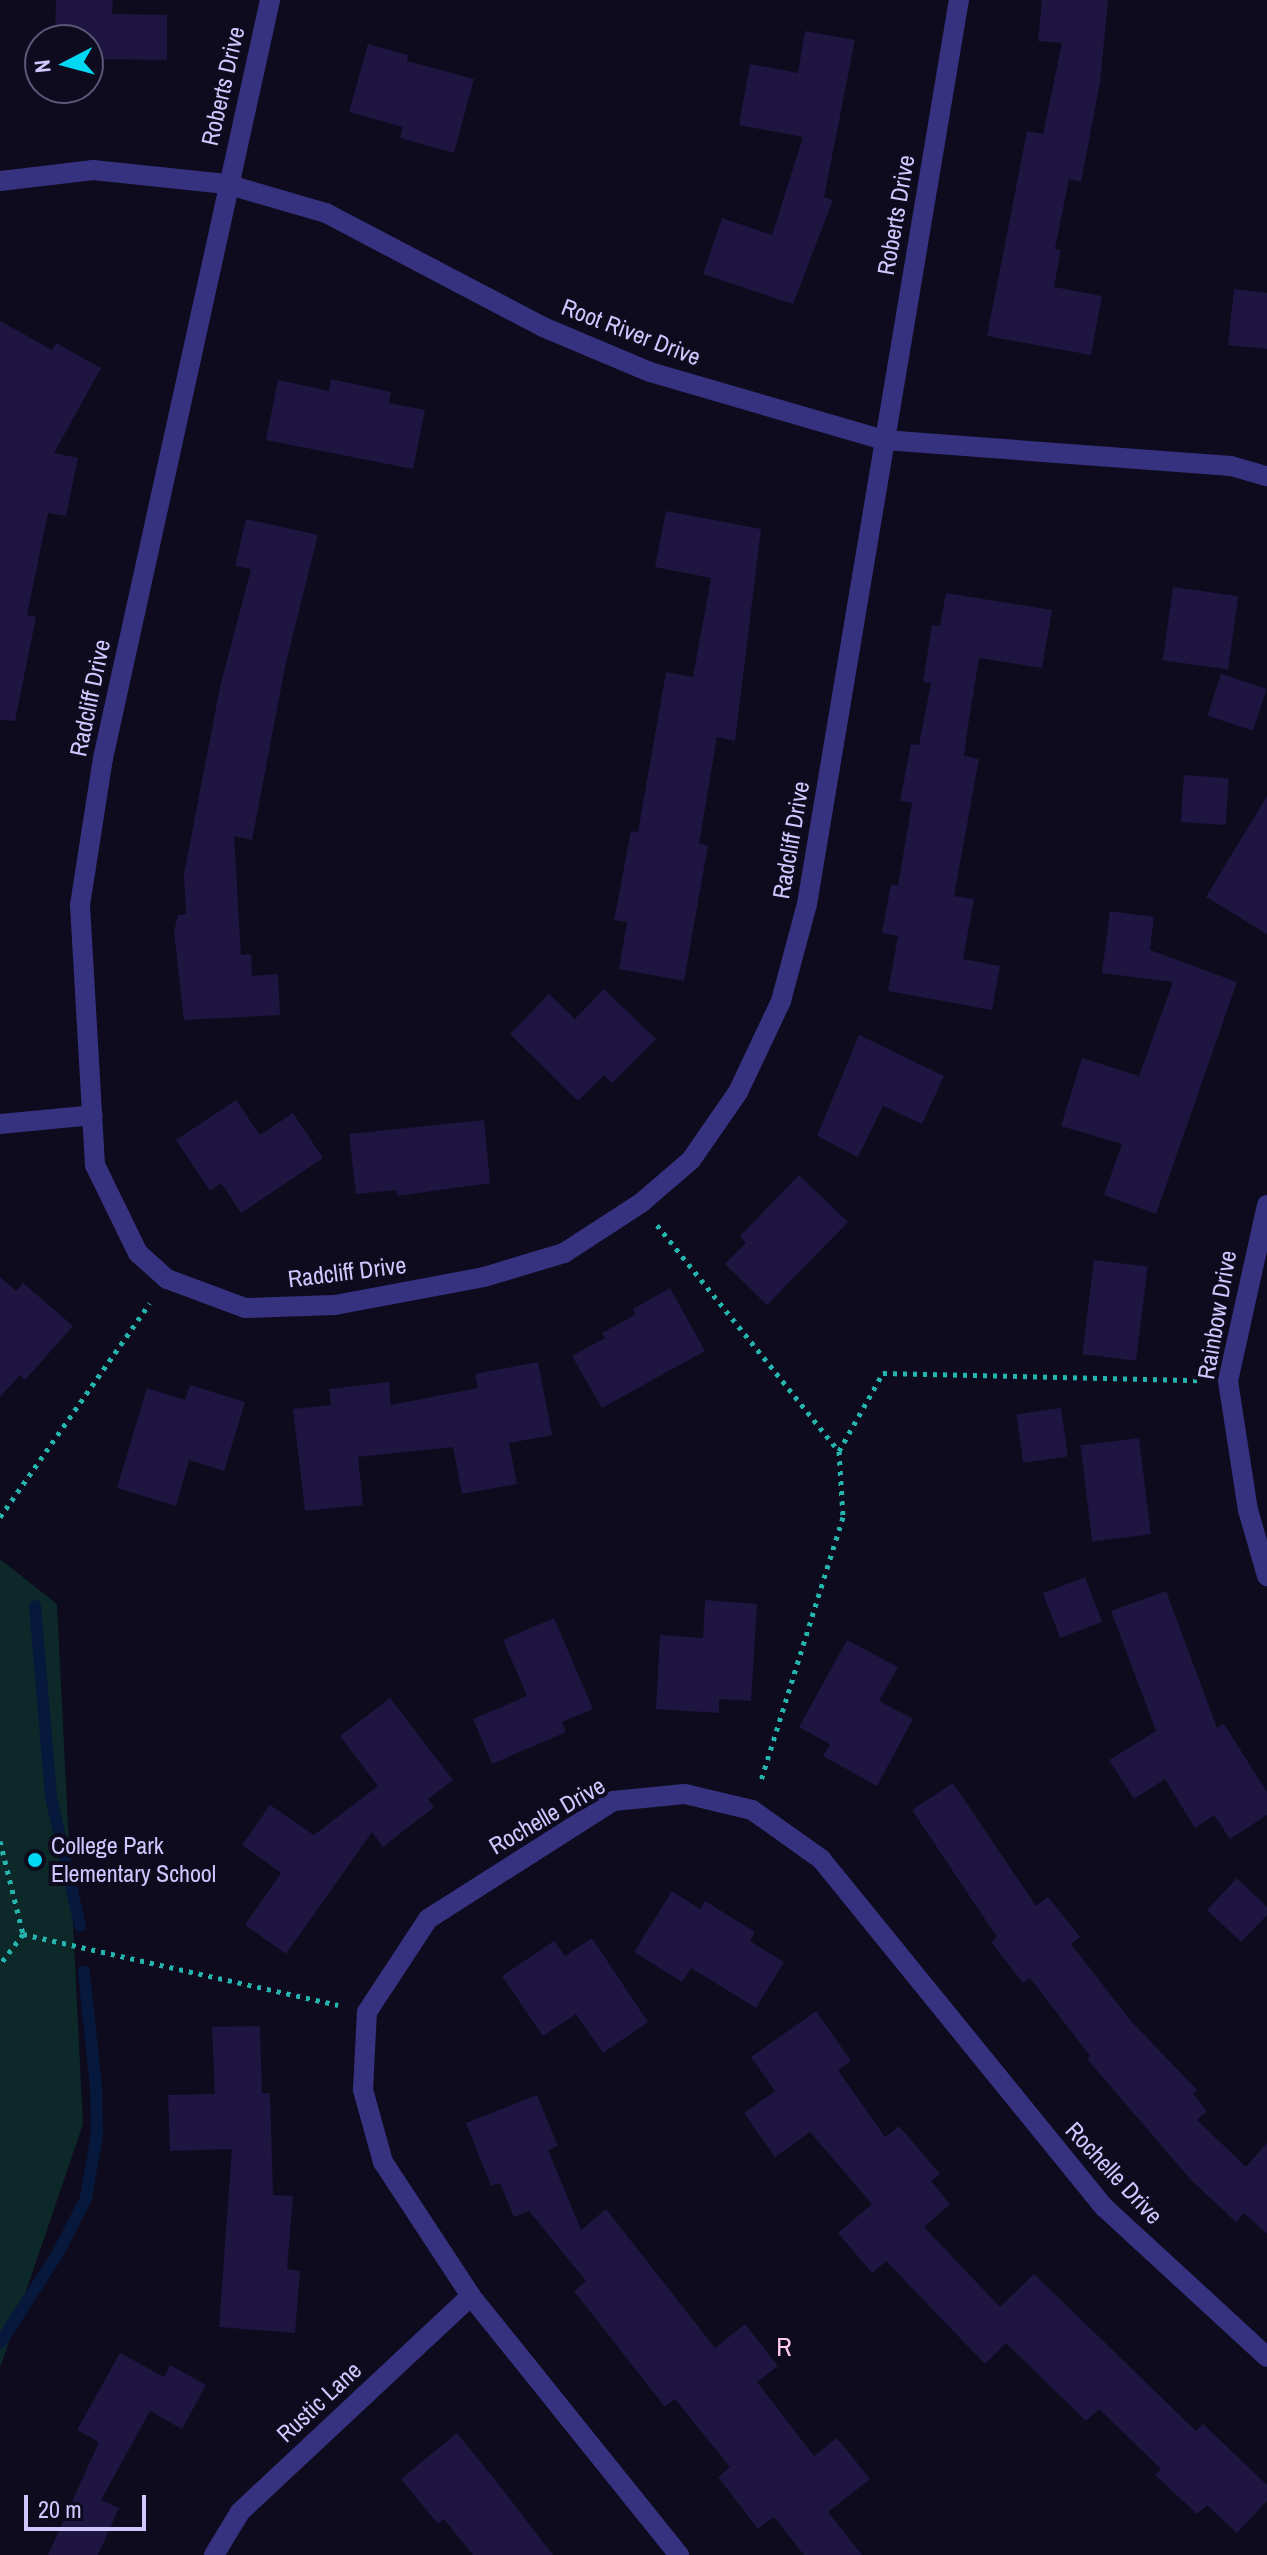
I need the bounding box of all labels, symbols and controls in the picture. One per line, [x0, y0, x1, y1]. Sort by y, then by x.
north arrow [24, 24, 104, 104]
street label: Roberts Drive [195, 24, 251, 148]
text: N [27, 58, 58, 74]
street label: Roberts Drive [871, 153, 921, 277]
street label: Root River Drive [557, 292, 705, 372]
street label: Radcliff Drive [64, 637, 116, 759]
street label: Radcliff Drive [766, 779, 816, 901]
street label: Rainbow Drive [1192, 1248, 1242, 1382]
street label: Radcliff Drive [286, 1250, 408, 1294]
street label: Rochelle Drive [484, 1771, 610, 1861]
place label: College Park Elementary School [51, 1832, 216, 1888]
marker: College Park Elementary School [26, 1851, 44, 1869]
street label: Rochelle Drive [1059, 2116, 1169, 2230]
district label: R [776, 2331, 794, 2363]
street label: Rustic Lane [271, 2356, 367, 2448]
scale bar [28, 2479, 150, 2529]
text: 20 m [38, 2493, 82, 2525]

